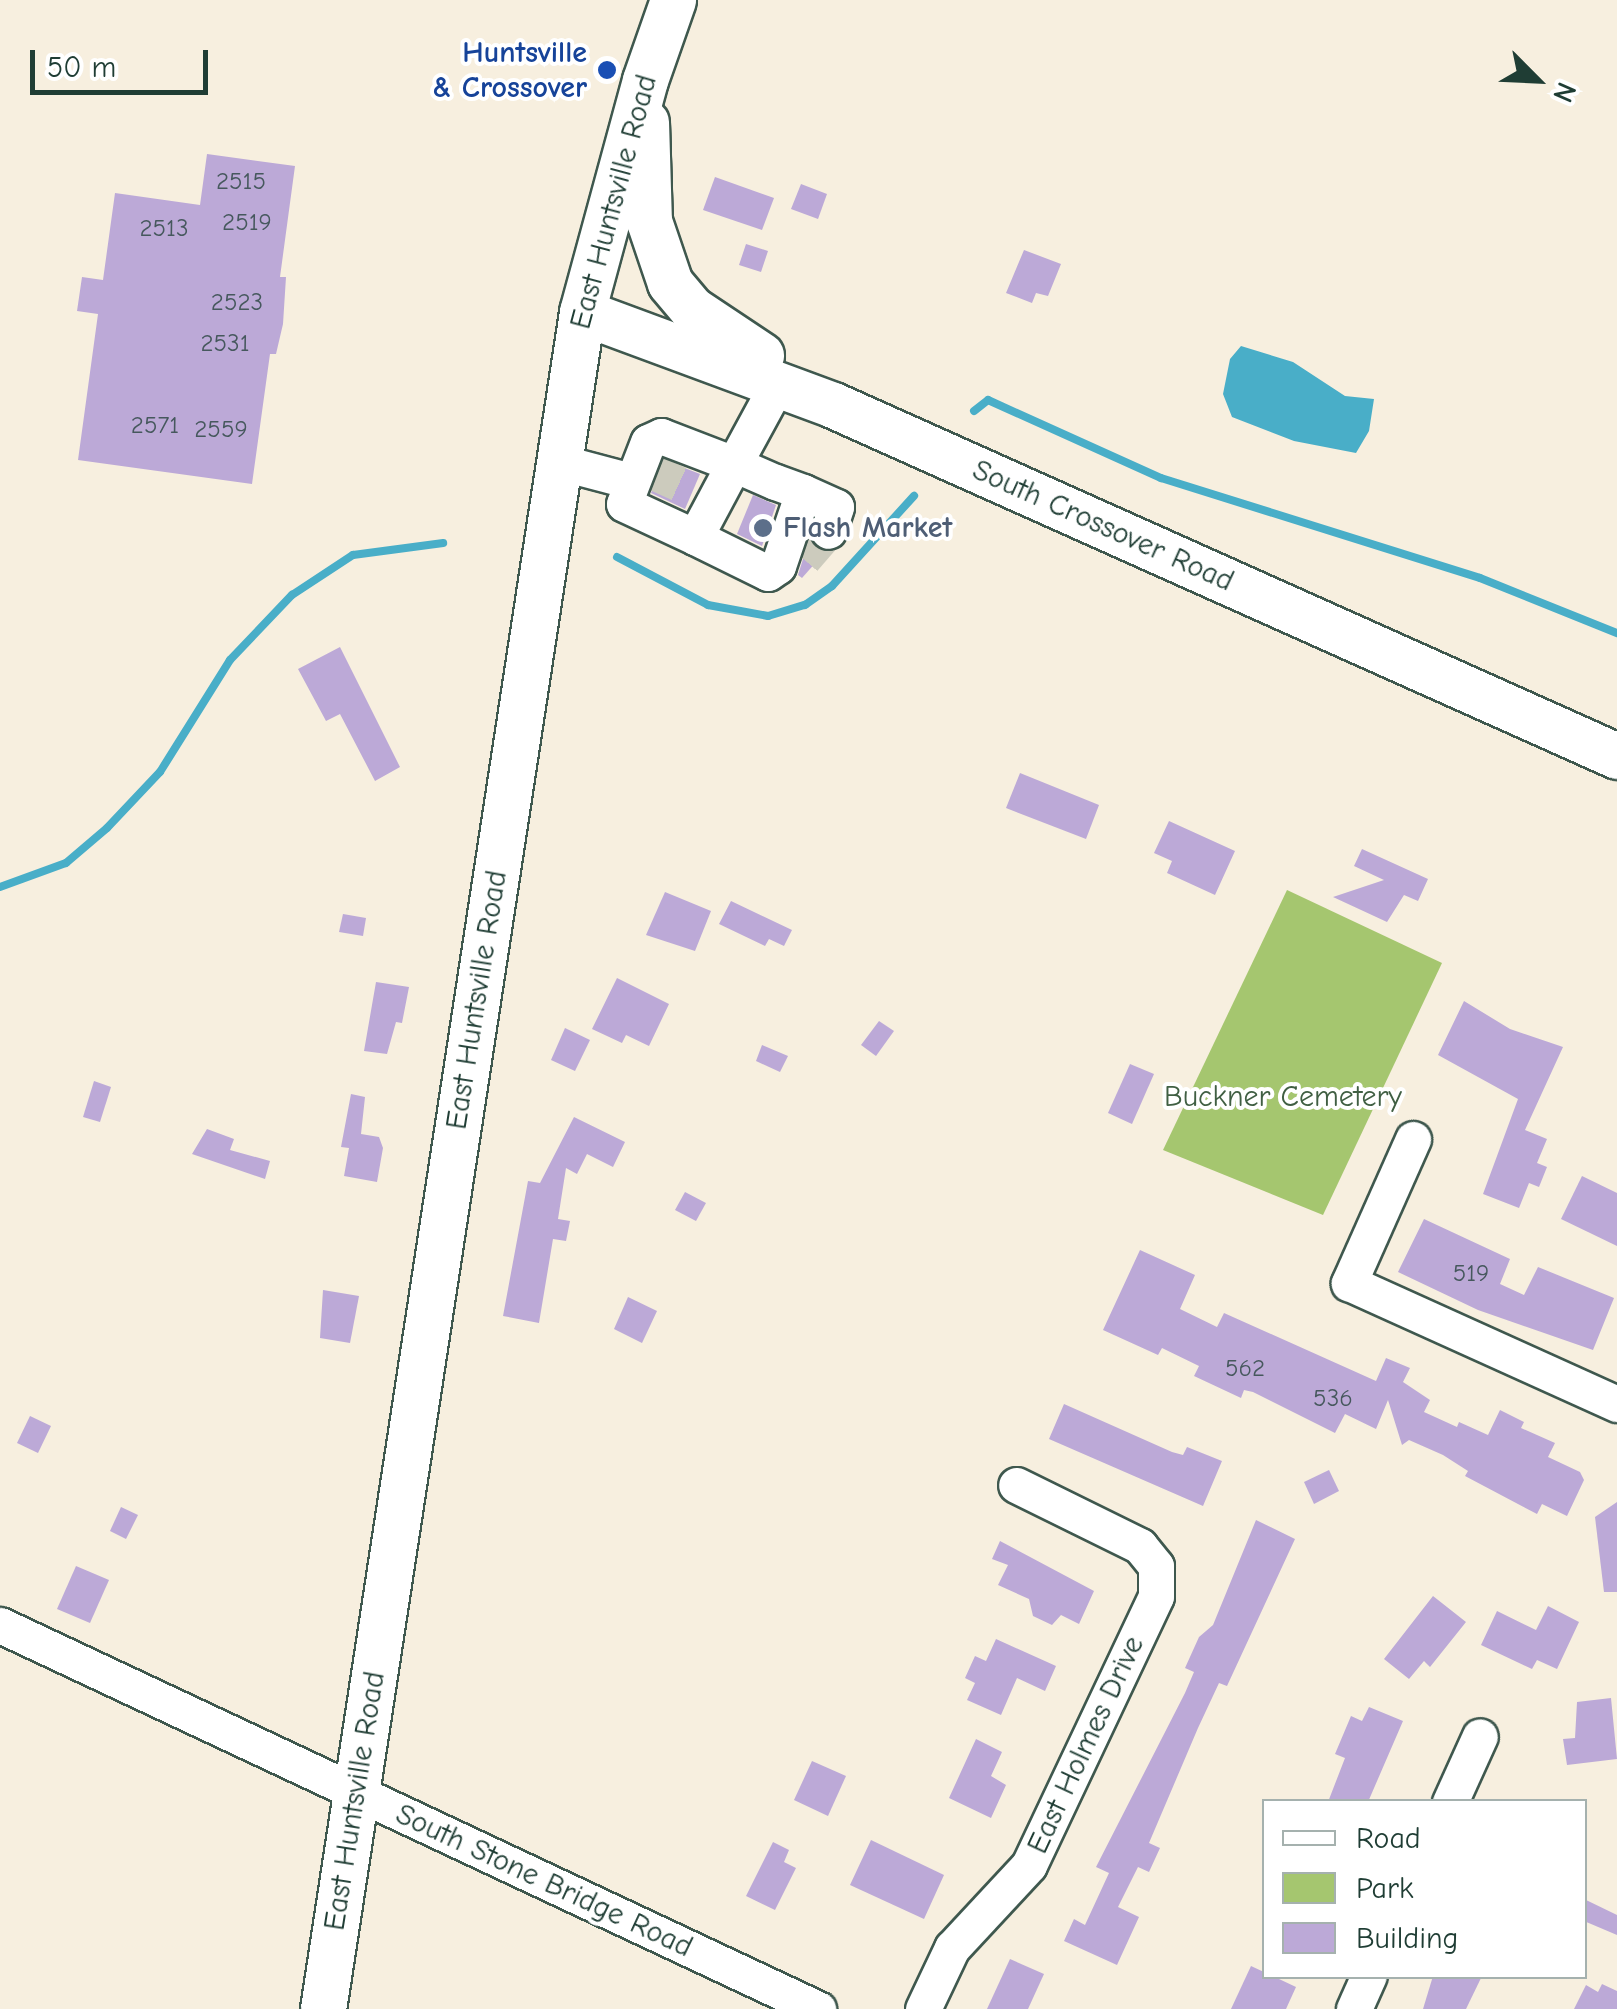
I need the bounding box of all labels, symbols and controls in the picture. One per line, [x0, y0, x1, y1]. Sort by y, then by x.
scale bar [35, 30, 212, 92]
north arrow [1487, 30, 1587, 130]
place label: Huntsville & Crossover [432, 35, 587, 106]
text: 50 m [47, 50, 116, 85]
marker: Huntsville & Crossover [596, 59, 618, 81]
street label: East Huntsville Road [563, 71, 665, 333]
text: N [1546, 77, 1583, 107]
house number: 2515 [216, 166, 266, 196]
house number: 2519 [222, 207, 272, 237]
house number: 2513 [139, 213, 189, 243]
house number: 2523 [211, 287, 263, 317]
house number: 2531 [200, 328, 250, 358]
house number: 2571 [131, 410, 179, 440]
house number: 2559 [194, 414, 248, 444]
street label: South Crossover Road [967, 452, 1239, 600]
place label: Flash Market [783, 510, 952, 546]
marker: Flash Market [752, 517, 774, 539]
street label: East Huntsville Road [439, 868, 515, 1132]
park label: Buckner Cemetery [1164, 1079, 1402, 1115]
house number: 519 [1453, 1258, 1489, 1288]
house number: 562 [1225, 1353, 1265, 1383]
house number: 536 [1313, 1383, 1353, 1413]
street label: East Holmes Drive [1020, 1631, 1152, 1859]
street label: East Huntsville Road [317, 1669, 393, 1933]
street label: South Stone Bridge Road [390, 1796, 698, 1966]
legend [1262, 1799, 1587, 1979]
text: Road [1356, 1821, 1421, 1856]
text: Park [1356, 1871, 1413, 1906]
text: Building [1356, 1921, 1459, 1956]

